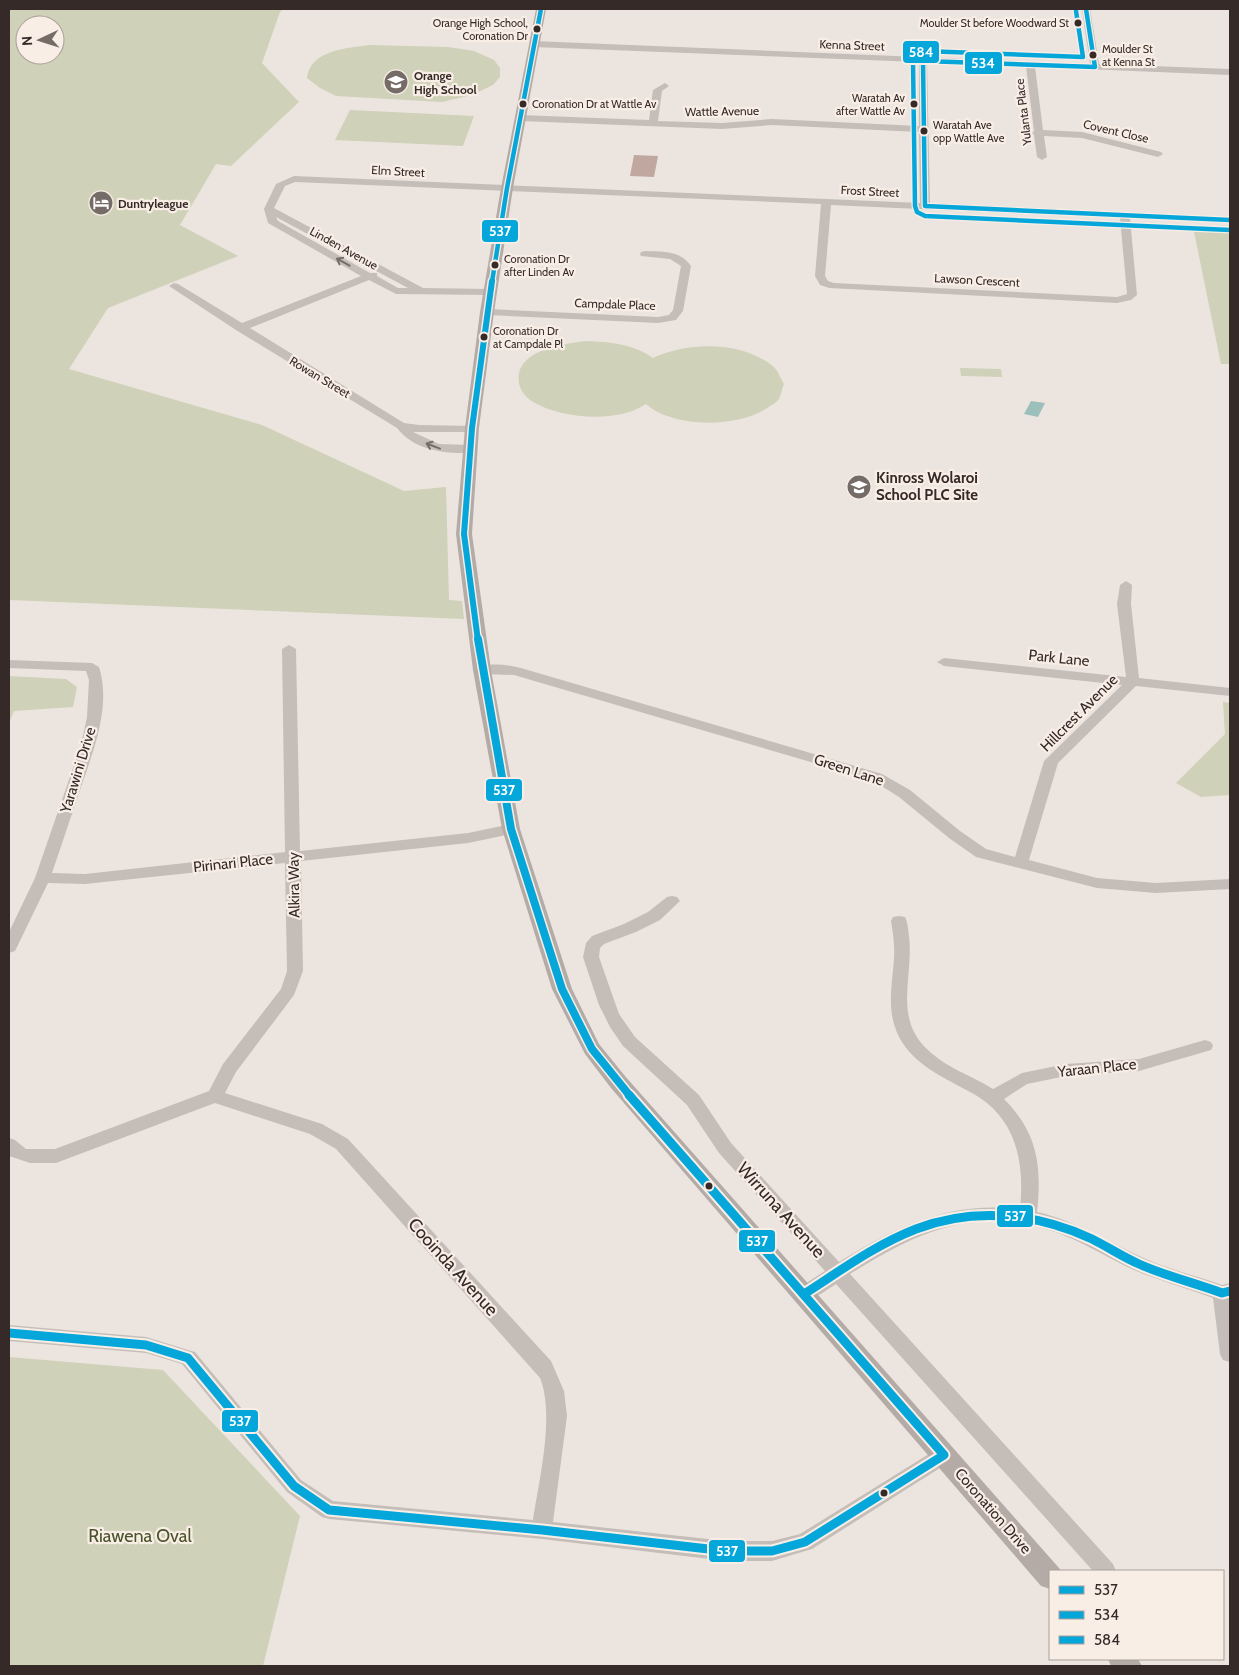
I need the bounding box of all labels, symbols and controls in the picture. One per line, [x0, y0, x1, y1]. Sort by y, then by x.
north arrow [15, 15, 65, 65]
place label: Orange High School, Coronation Dr [433, 16, 529, 43]
place label: Moulder St before Woodward St [920, 16, 1069, 30]
marker: Moulder St before Woodward St [1073, 18, 1083, 28]
marker: Orange High School, Coronation Dr [532, 24, 542, 34]
text: N [18, 35, 36, 46]
street label: Kenna Street [819, 36, 885, 54]
line badge: 584 [902, 40, 940, 64]
place label: Moulder St at Kenna St [1102, 42, 1155, 69]
text: 584 [909, 43, 933, 61]
marker: Moulder St at Kenna St [1088, 50, 1098, 60]
line badge: 534 [964, 51, 1003, 75]
text: 534 [971, 54, 995, 72]
place label: Orange High School [414, 68, 477, 97]
school or university icon: Orange High School [383, 69, 409, 95]
street label: Yulanta Place [1011, 78, 1035, 147]
place label: Waratah Av after Wattle Av [836, 91, 906, 118]
place label: Coronation Dr at Wattle Av [532, 97, 657, 111]
marker: Coronation Dr at Wattle Av [518, 99, 528, 109]
marker: Waratah Av after Wattle Av [909, 99, 919, 109]
street label: Wattle Avenue [685, 103, 759, 119]
street label: Covent Close [1082, 116, 1150, 146]
place label: Waratah Ave opp Wattle Ave [933, 118, 1005, 145]
marker: Waratah Ave opp Wattle Ave [919, 126, 929, 136]
street label: Elm Street [371, 162, 425, 180]
street label: Frost Street [840, 182, 900, 200]
hotel icon: Duntryleague [88, 190, 114, 216]
place label: Duntryleague [118, 196, 188, 211]
line badge: 537 [481, 219, 519, 243]
text: 537 [489, 222, 512, 240]
street label: Linden Avenue [307, 223, 381, 273]
place label: Coronation Dr after Linden Av [504, 252, 575, 279]
one-way arrow [335, 257, 350, 267]
marker: Coronation Dr after Linden Av [490, 260, 500, 270]
street label: Lawson Crescent [934, 270, 1020, 290]
street label: Campdale Place [574, 295, 656, 313]
place label: Coronation Dr at Campdale Pl [493, 324, 563, 351]
marker: Coronation Dr at Campdale Pl [479, 332, 489, 342]
street label: Rowan Street [287, 353, 353, 401]
one-way arrow [426, 441, 441, 450]
place label: Kinross Wolaroi School PLC Site [876, 469, 978, 504]
school or university icon: Kinross Wolaroi School PLC Site [846, 474, 872, 500]
street label: Park Lane [1028, 646, 1091, 670]
street label: Hillcrest Avenue [1037, 670, 1122, 755]
street label: Yarawini Drive [56, 725, 100, 816]
street label: Green Lane [812, 750, 887, 790]
line badge: 537 [485, 778, 523, 802]
text: 537 [493, 781, 516, 799]
street label: Pirinari Place [192, 850, 274, 876]
street label: Alkira Way [284, 852, 304, 918]
street label: Yaraan Place [1056, 1055, 1138, 1081]
street label: Wirruna Avenue [732, 1158, 830, 1262]
unlabelled marker [704, 1181, 714, 1191]
line badge: 537 [996, 1204, 1034, 1228]
text: 537 [1004, 1207, 1027, 1225]
street label: Cooinda Avenue [403, 1213, 503, 1321]
line badge: 537 [738, 1229, 776, 1253]
text: 537 [746, 1232, 769, 1250]
line badge: 537 [221, 1409, 259, 1433]
text: 537 [229, 1412, 252, 1430]
street label: Coronation Drive [951, 1465, 1035, 1558]
unlabelled marker [879, 1488, 889, 1498]
park label: Riawena Oval [88, 1525, 192, 1547]
line badge: 537 [708, 1539, 746, 1563]
text: 537 [716, 1542, 739, 1560]
legend [1049, 1570, 1224, 1660]
text: 537 [1094, 1581, 1118, 1599]
text: 534 [1094, 1606, 1119, 1624]
text: 584 [1094, 1631, 1120, 1649]

